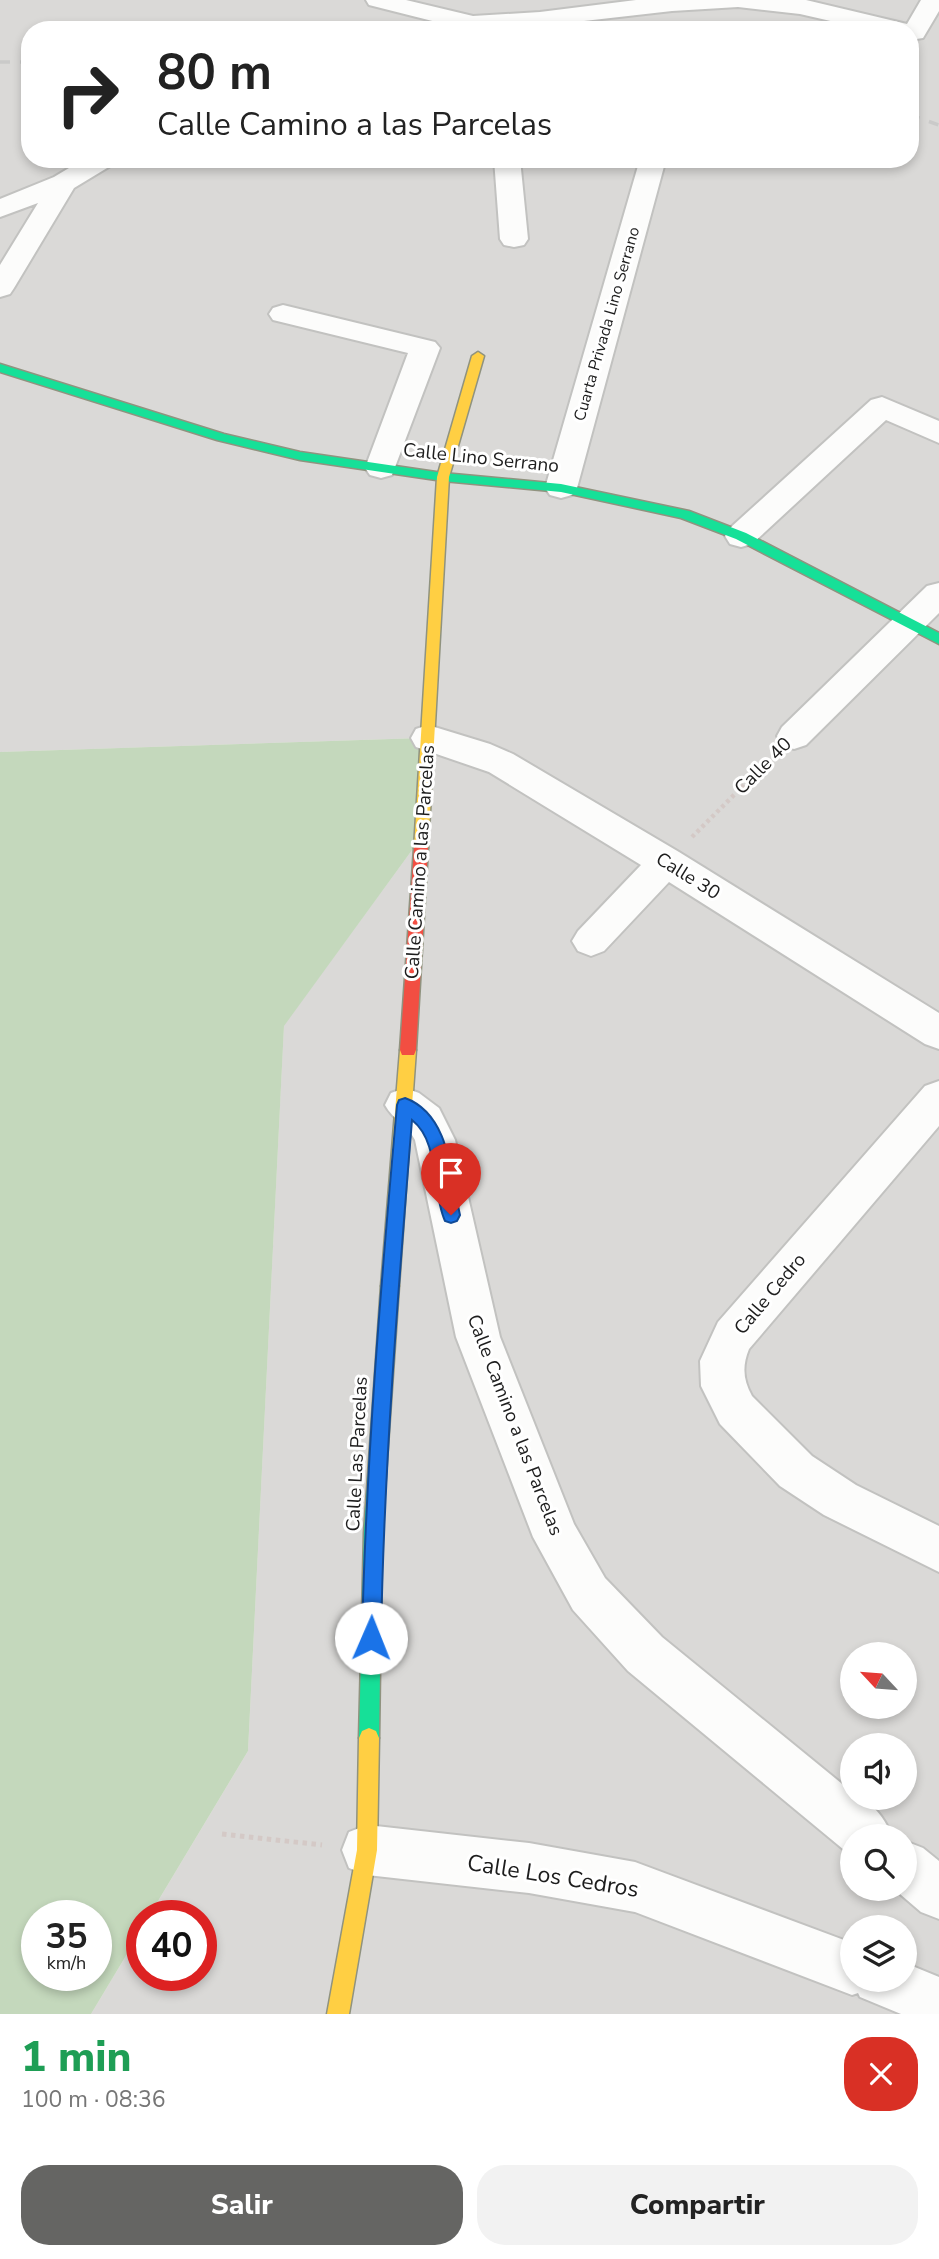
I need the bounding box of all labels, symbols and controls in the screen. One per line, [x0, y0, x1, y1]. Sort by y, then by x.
text: 80 m [157, 39, 272, 106]
icon: right [42, 49, 133, 140]
text: Calle Camino a las Parcelas [157, 103, 552, 146]
street label: Cuarta Privada Lino Serrano [569, 224, 645, 424]
street label: Calle Lino Serrano [402, 437, 560, 479]
street label: Calle 40 [729, 732, 797, 800]
street label: Calle Camino a las Parcelas [399, 744, 441, 980]
street label: Calle 30 [651, 846, 725, 906]
pin [421, 1143, 481, 1215]
icon: arrive [432, 1154, 470, 1192]
street label: Calle Cedro [728, 1248, 812, 1340]
street label: Calle Camino a las Parcelas [461, 1311, 569, 1539]
street label: Calle Las Parcelas [340, 1376, 374, 1532]
position arrow [334, 1601, 408, 1675]
north arrow [840, 1642, 917, 1718]
map controls [840, 1642, 917, 1992]
button: sound [840, 1733, 917, 1810]
button: search [840, 1824, 917, 1901]
street label: Calle Los Cedros [465, 1847, 641, 1905]
speed limit sign: 40 [126, 1900, 217, 1991]
text: 35 [45, 1913, 88, 1960]
button: layers [840, 1915, 917, 1992]
text: km/h [47, 1951, 86, 1975]
text: 1 min [21, 2029, 131, 2086]
button: close [844, 2037, 918, 2111]
text: 100 m · 08:36 [21, 2084, 166, 2115]
button: Salir [21, 2165, 463, 2245]
button: Compartir [477, 2165, 918, 2245]

